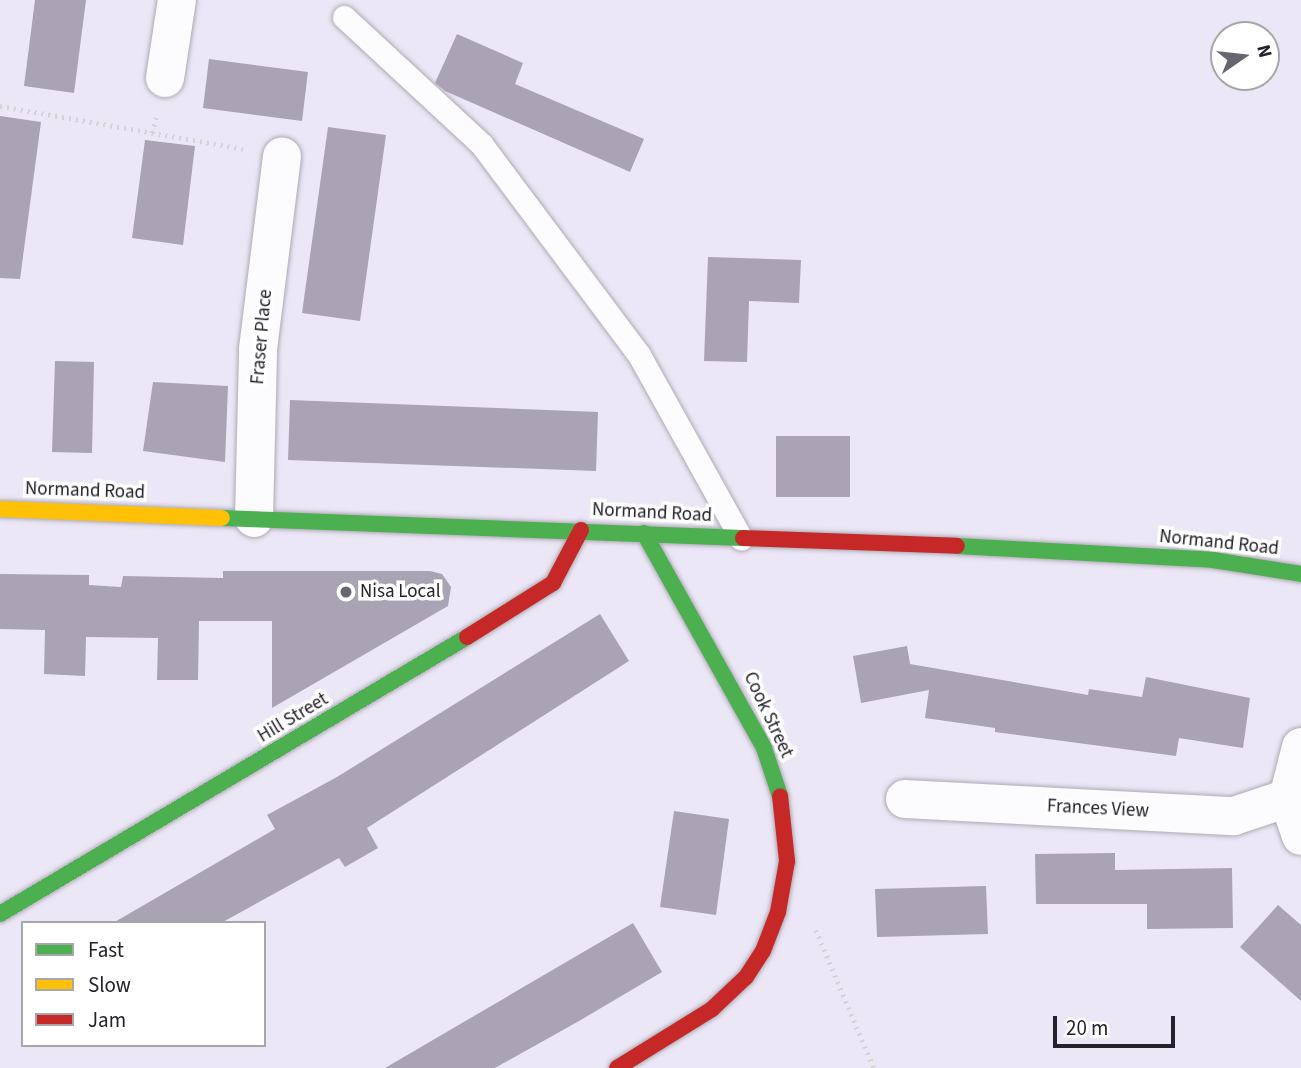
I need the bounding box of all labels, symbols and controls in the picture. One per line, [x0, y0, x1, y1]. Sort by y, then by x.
north arrow [1210, 21, 1280, 91]
text: N [1249, 42, 1279, 61]
street label: Fraser Place [246, 289, 278, 385]
street label: Normand Road [25, 478, 145, 504]
street label: Normand Road [591, 498, 713, 528]
street label: Normand Road [1158, 525, 1280, 561]
place label: Nisa Local [360, 581, 441, 603]
marker: Nisa Local [338, 584, 354, 600]
street label: Cook Street [738, 668, 798, 762]
street label: Hill Street [254, 688, 332, 748]
street label: Frances View [1046, 795, 1150, 823]
legend [21, 921, 266, 1047]
text: Fast [88, 935, 124, 965]
text: Slow [88, 970, 131, 1000]
scale bar [1056, 1002, 1178, 1046]
text: Jam [88, 1005, 126, 1035]
text: 20 m [1066, 1013, 1108, 1043]

